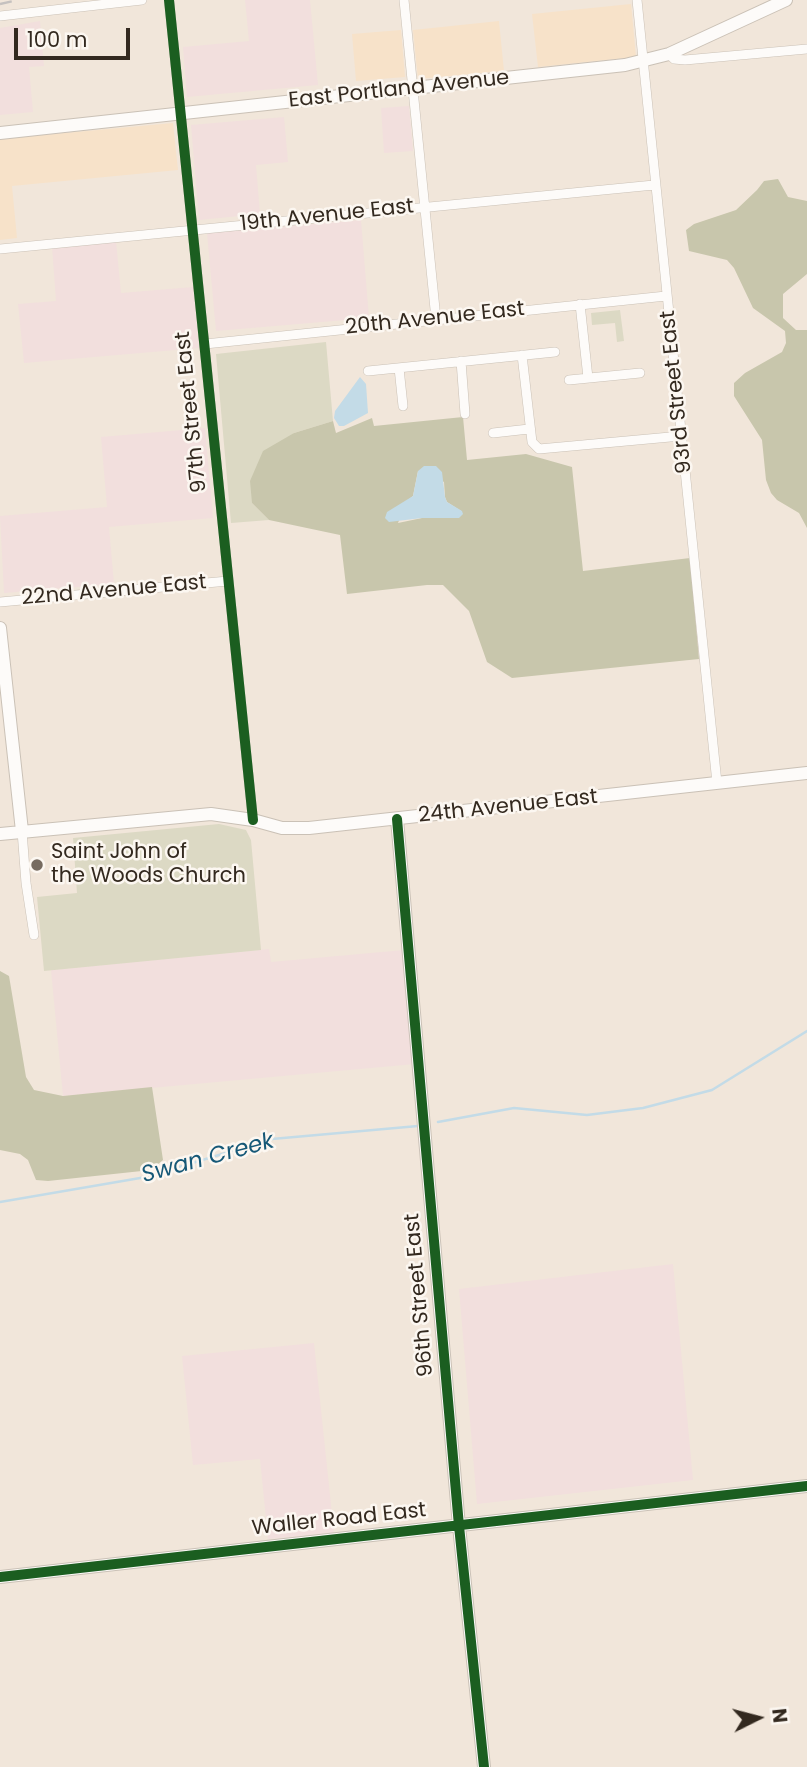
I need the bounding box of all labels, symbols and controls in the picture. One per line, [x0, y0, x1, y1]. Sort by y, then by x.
scale bar [18, 14, 133, 58]
text: 100 m [27, 25, 87, 54]
street label: East Portland Avenue [287, 66, 511, 114]
street label: 19th Avenue East [239, 194, 415, 238]
street label: 20th Avenue East [344, 297, 526, 341]
street label: 93rd Street East [656, 309, 698, 475]
street label: 97th Street East [171, 330, 213, 494]
street label: 22nd Avenue East [21, 570, 207, 612]
street label: 24th Avenue East [417, 785, 599, 829]
place label: Saint John of the Woods Church [51, 840, 246, 890]
marker: Saint John of the Woods Church [29, 857, 45, 873]
water label: Swan Creek [139, 1128, 277, 1190]
street label: 96th Street East [400, 1212, 440, 1378]
street label: Waller Road East [251, 1498, 427, 1542]
north arrow [723, 1683, 793, 1753]
text: N [765, 1707, 794, 1724]

